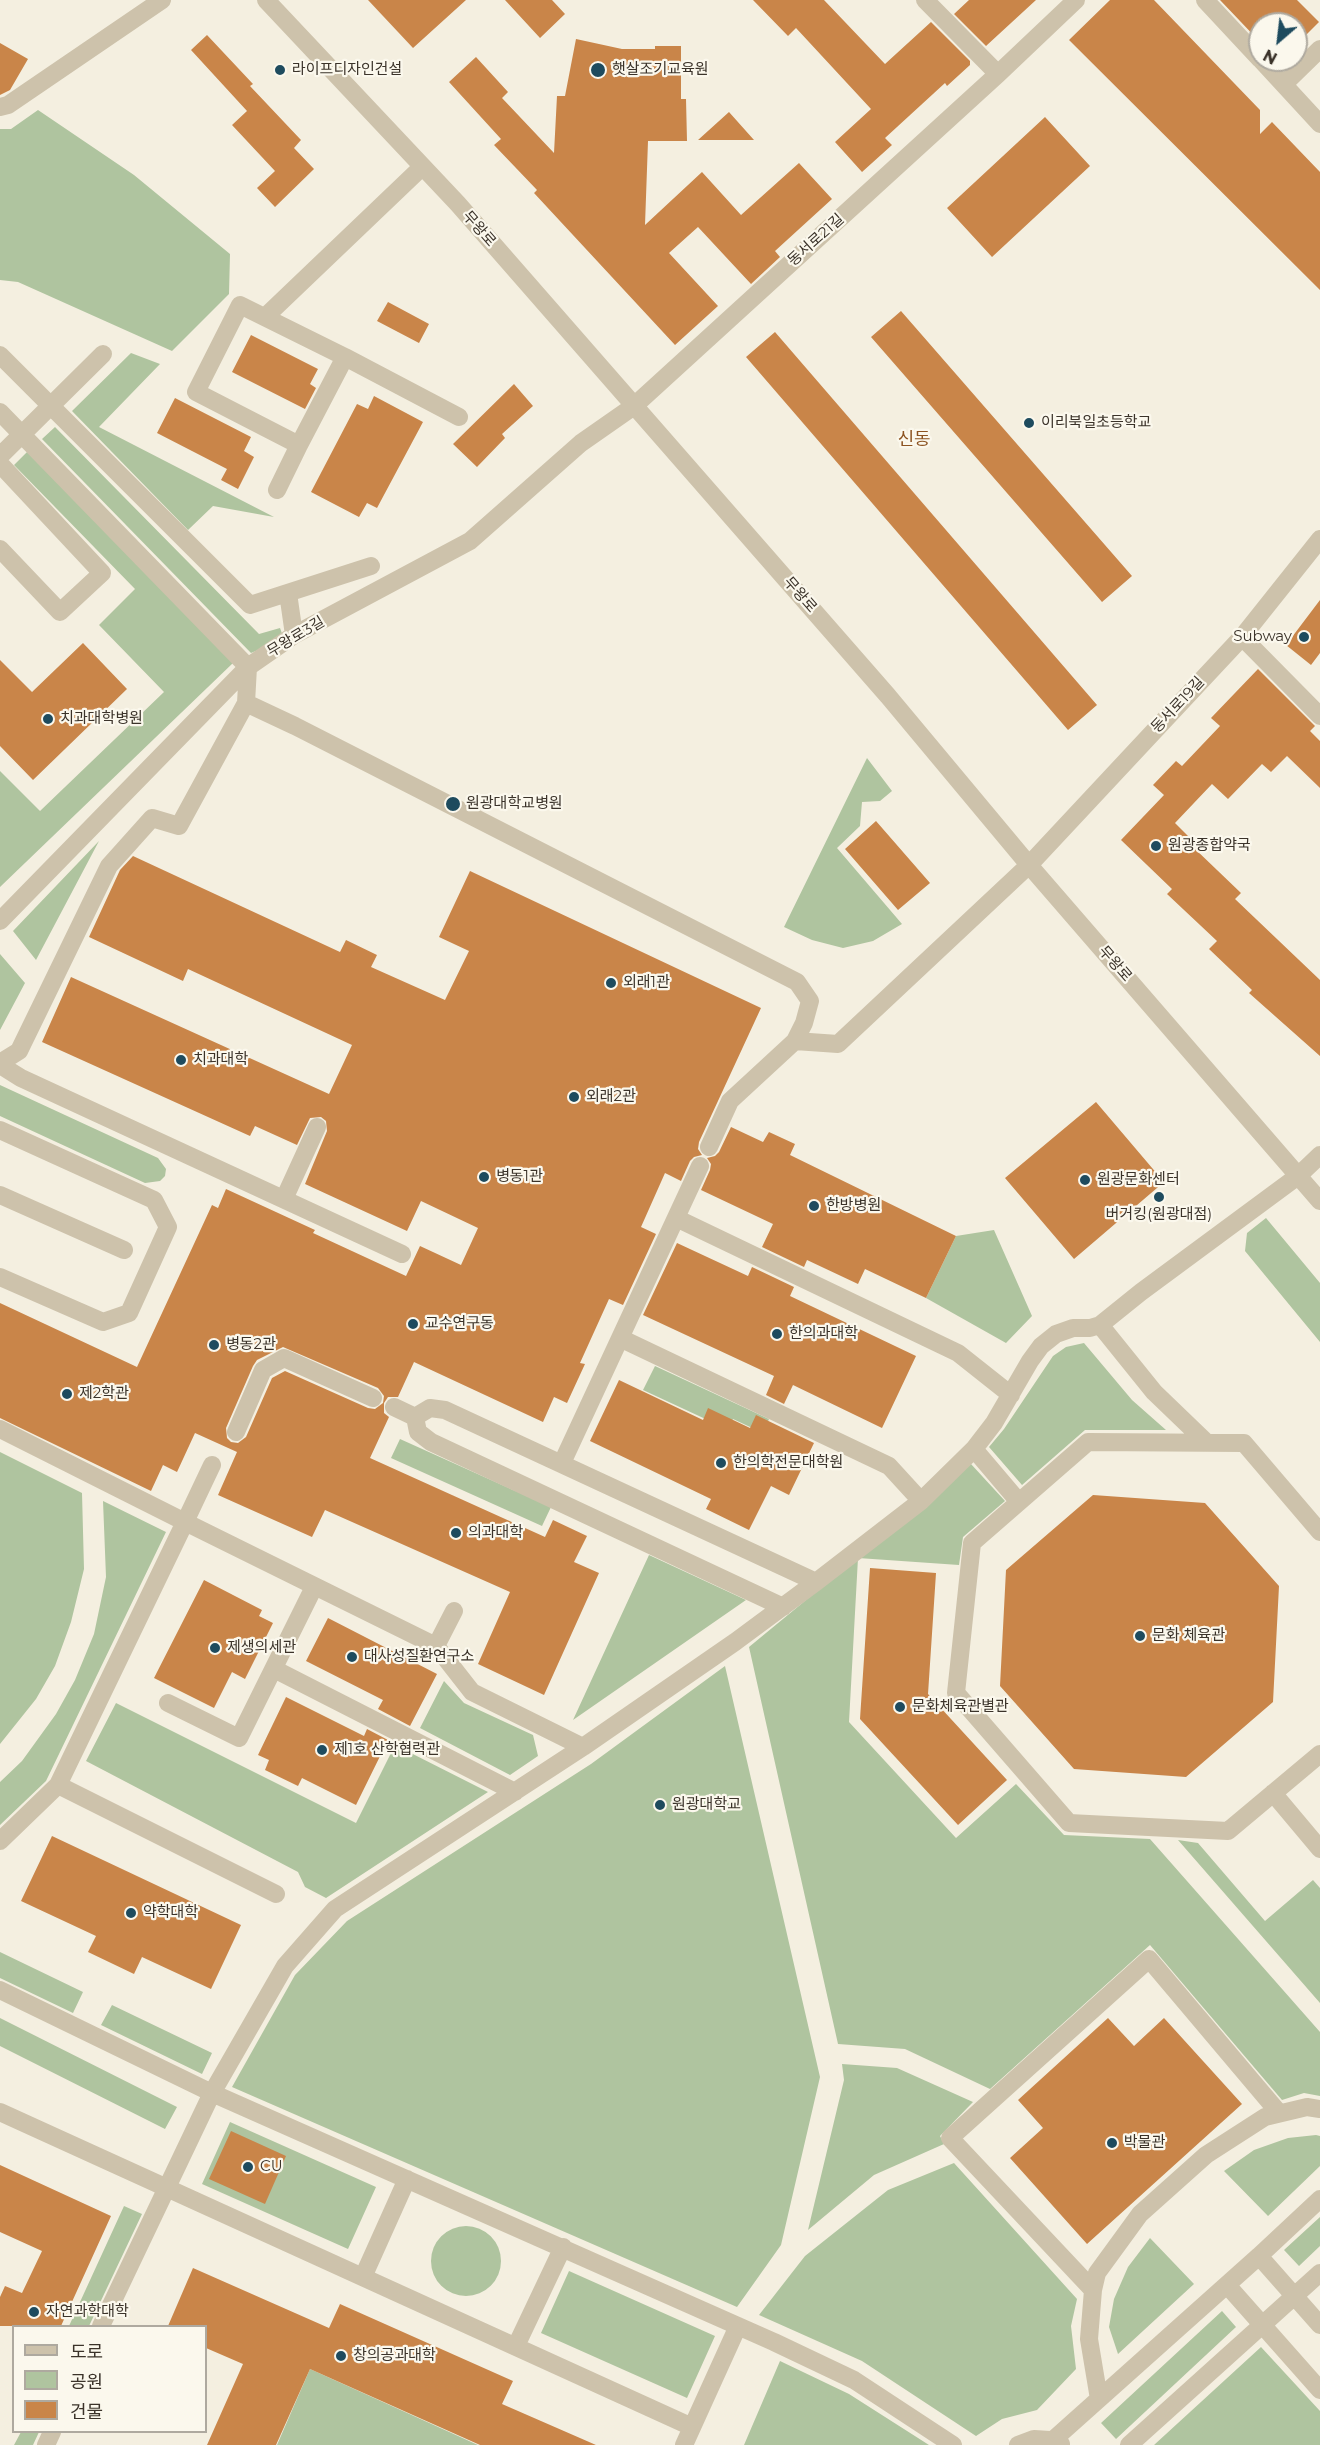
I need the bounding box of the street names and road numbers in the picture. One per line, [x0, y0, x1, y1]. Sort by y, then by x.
street label: 무왕로 [459, 207, 499, 251]
street label: 동서로21길 [784, 210, 848, 270]
street label: 무왕로 [780, 573, 820, 617]
street label: 무왕로3길 [264, 613, 328, 661]
street label: 동서로19길 [1148, 673, 1208, 737]
street label: 무왕로 [1095, 942, 1135, 986]

